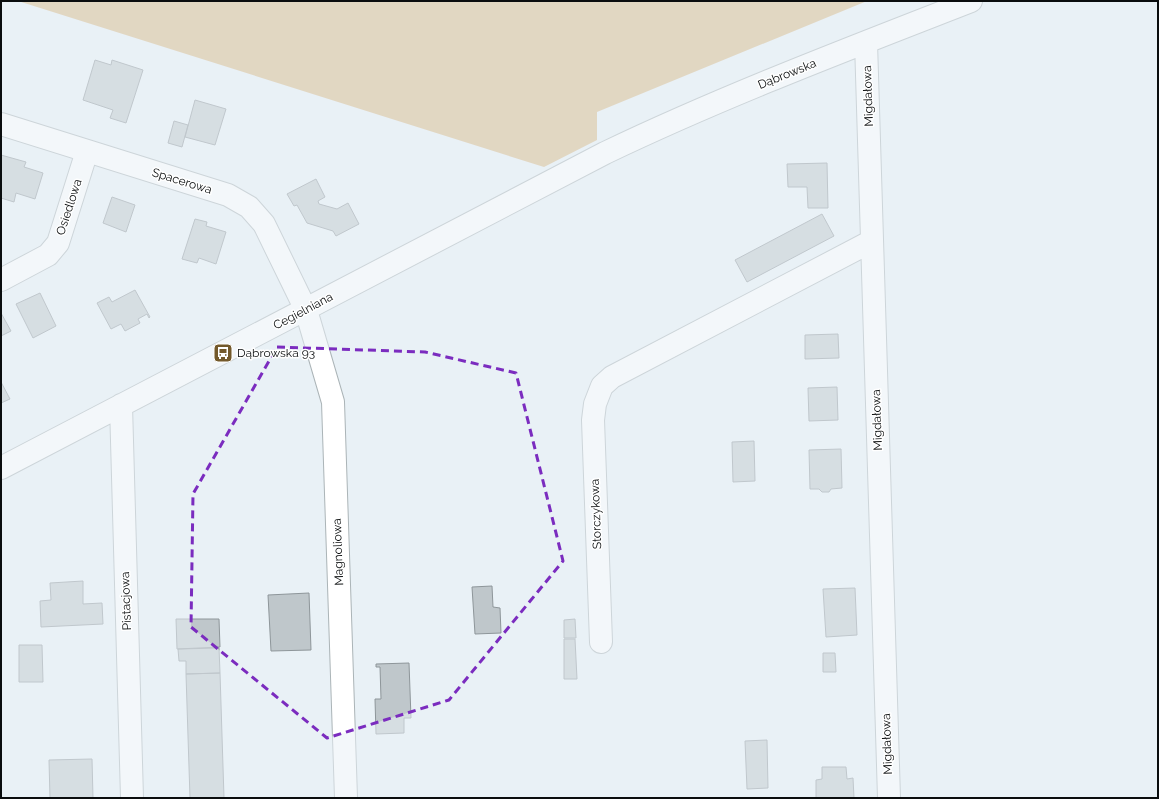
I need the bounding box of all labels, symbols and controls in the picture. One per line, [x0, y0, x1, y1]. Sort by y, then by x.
street label: Dąbrowska [756, 56, 818, 92]
street label: Migdałowa [860, 65, 876, 127]
street label: Spacerowa [150, 165, 214, 197]
street label: Osiedlowa [53, 177, 85, 237]
street label: Cegielniana [271, 289, 335, 333]
bus stop icon: Dąbrowska 93 [212, 342, 234, 364]
place label: Dąbrowska 93 [237, 346, 315, 360]
street label: Migdałowa [869, 389, 885, 451]
street label: Storczykowa [588, 479, 604, 549]
street label: Magnoliowa [330, 518, 346, 586]
street label: Pistacjowa [118, 571, 134, 631]
street label: Migdałowa [879, 713, 895, 775]

